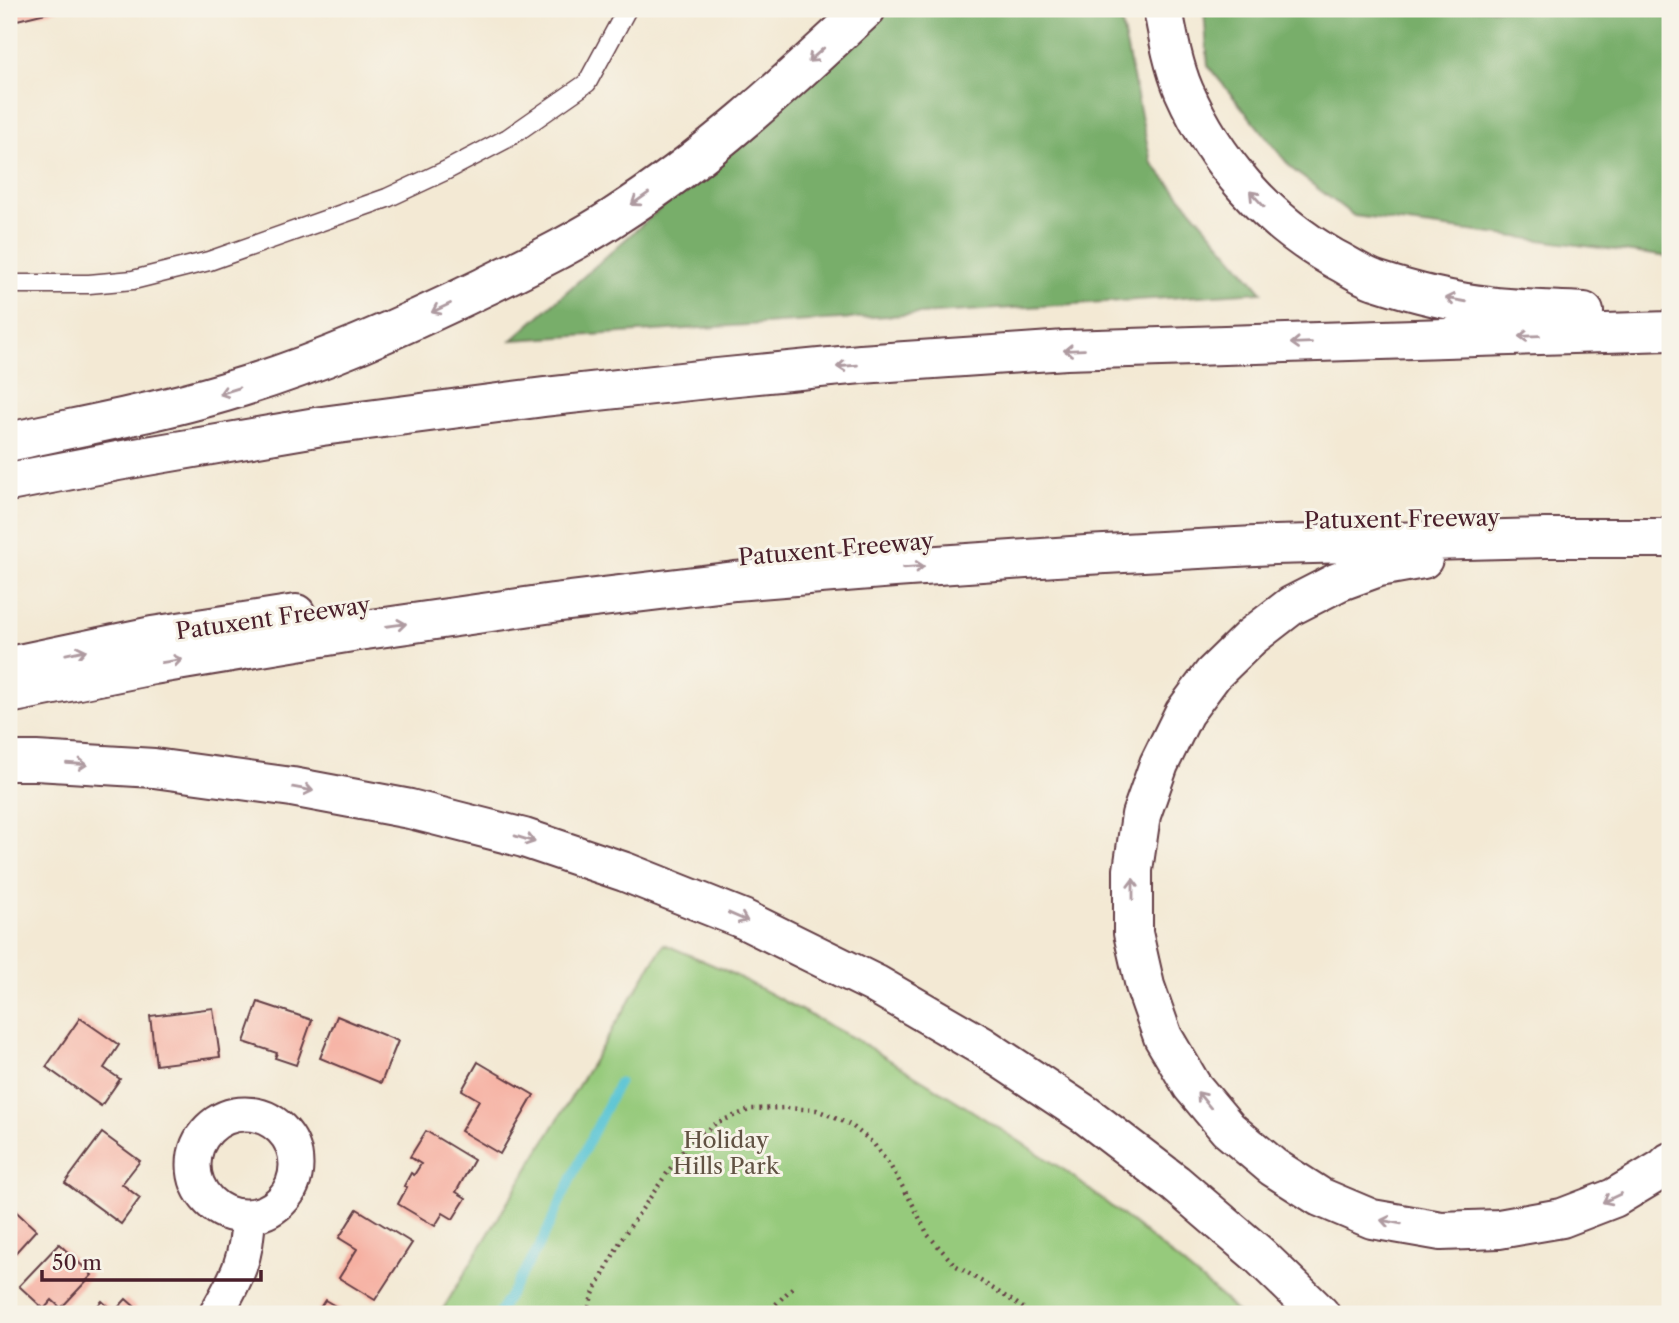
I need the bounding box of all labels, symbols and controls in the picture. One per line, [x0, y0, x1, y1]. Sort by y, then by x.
one-way arrow [808, 47, 825, 64]
one-way arrow [1248, 191, 1265, 208]
one-way arrow [631, 192, 650, 206]
one-way arrow [1445, 293, 1468, 307]
one-way arrow [431, 302, 452, 315]
one-way arrow [1517, 329, 1540, 342]
one-way arrow [1290, 336, 1313, 349]
one-way arrow [1063, 344, 1086, 357]
one-way arrow [836, 359, 859, 372]
one-way arrow [218, 385, 240, 398]
street label: Patuxent Freeway [1304, 503, 1500, 535]
street label: Patuxent Freeway [737, 526, 935, 571]
one-way arrow [903, 560, 925, 573]
street label: Patuxent Freeway [174, 590, 372, 646]
one-way arrow [384, 618, 407, 631]
one-way arrow [64, 644, 87, 658]
one-way arrow [160, 654, 183, 667]
one-way arrow [65, 757, 88, 770]
one-way arrow [291, 783, 314, 796]
one-way arrow [513, 834, 535, 847]
one-way arrow [1126, 878, 1140, 901]
one-way arrow [727, 911, 748, 924]
one-way arrow [1196, 1092, 1212, 1110]
park label: Holiday Hills Park [673, 1126, 781, 1180]
one-way arrow [1602, 1191, 1623, 1205]
one-way arrow [1380, 1215, 1403, 1228]
scale bar [42, 1239, 261, 1283]
text: 50 m [52, 1250, 102, 1275]

